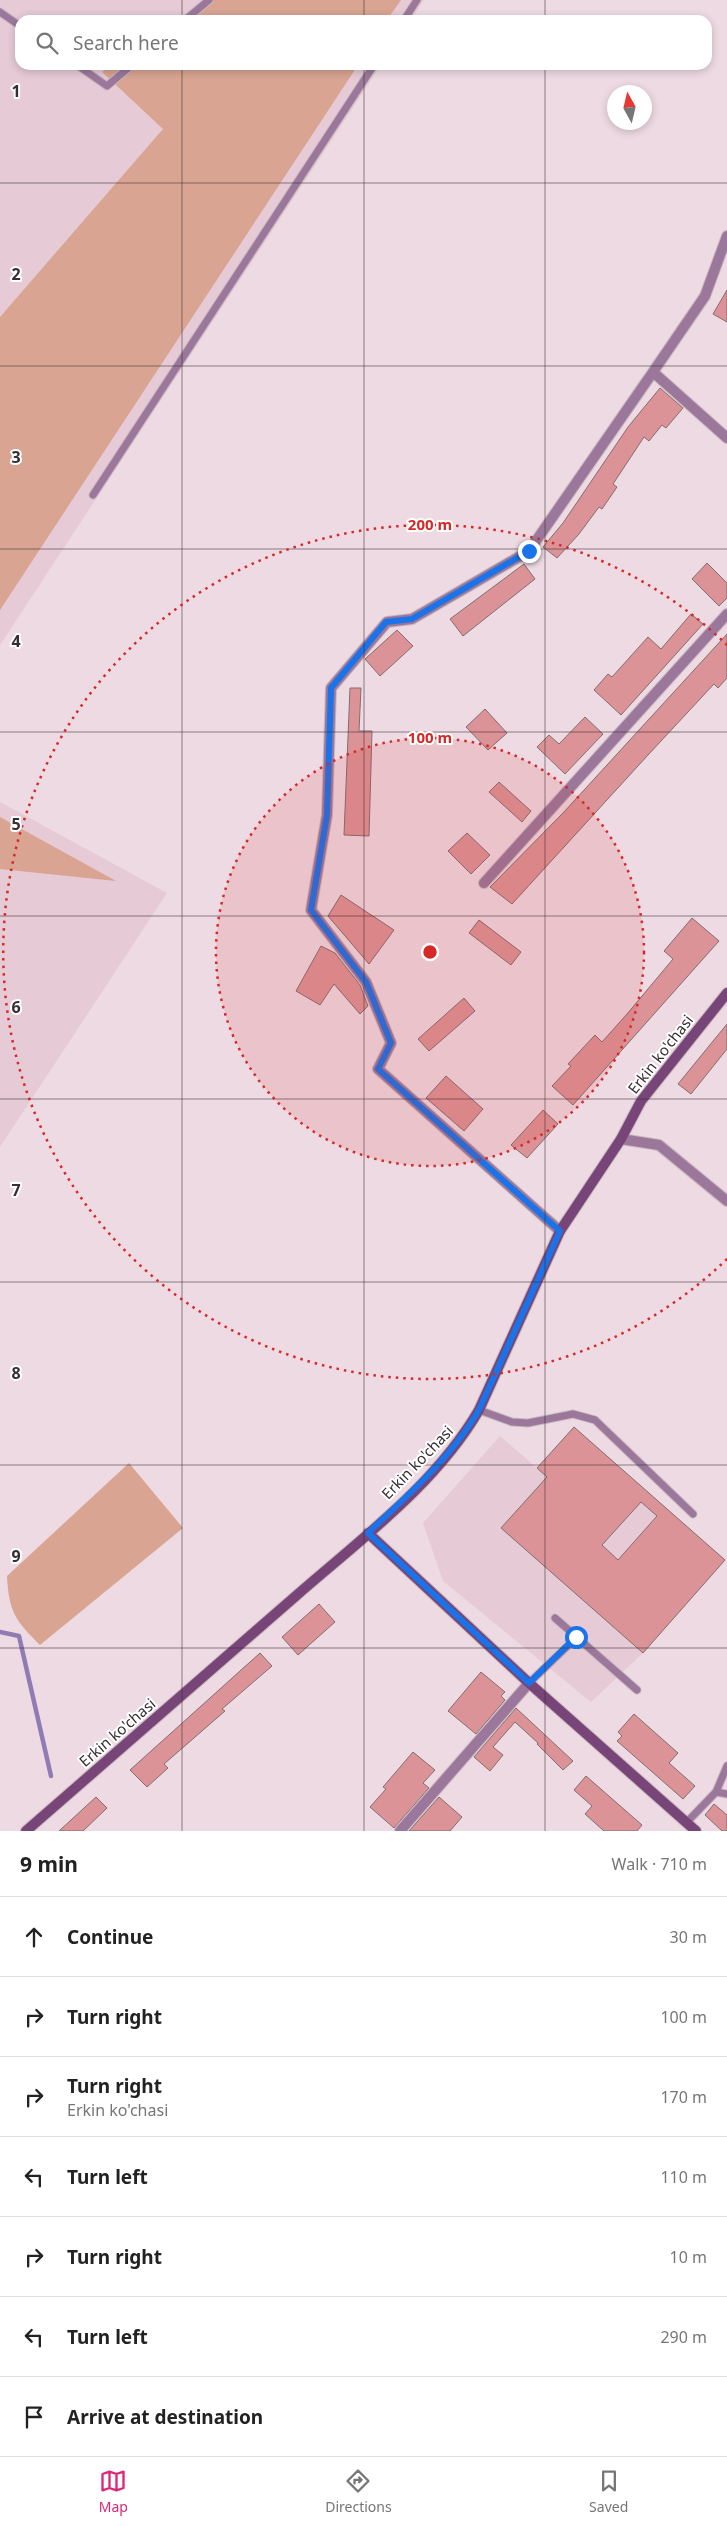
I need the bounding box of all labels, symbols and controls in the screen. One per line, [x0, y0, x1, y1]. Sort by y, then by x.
search box [15, 15, 712, 70]
icon: search [33, 29, 61, 57]
text: Search here [73, 30, 179, 56]
text: 1 [11, 80, 21, 102]
north arrow [607, 85, 652, 130]
text: 2 [11, 263, 21, 285]
text: 3 [11, 446, 21, 468]
text: 200 m [408, 514, 452, 534]
route end [518, 540, 541, 563]
text: 4 [11, 630, 21, 652]
text: 100 m [408, 727, 452, 747]
text: 5 [11, 813, 21, 835]
centre of rings [421, 943, 439, 961]
text: 6 [11, 996, 21, 1018]
street label: Erkin ko'chasi [623, 1010, 697, 1098]
text: 7 [11, 1179, 21, 1201]
text: 8 [11, 1362, 21, 1384]
street label: Erkin ko'chasi [377, 1421, 457, 1503]
text: 9 [11, 1545, 21, 1567]
route start [565, 1626, 588, 1649]
street label: Erkin ko'chasi [75, 1693, 159, 1771]
text: 9 min [20, 1850, 78, 1878]
text: Walk · 710 m [612, 1853, 707, 1875]
icon: ahead [20, 1923, 48, 1951]
text: Continue [67, 1924, 153, 1950]
text: 30 m [670, 1926, 707, 1948]
icon: right [20, 2003, 48, 2031]
text: Turn right [67, 2004, 162, 2030]
text: 100 m [660, 2006, 707, 2028]
text: Turn right [67, 2073, 162, 2099]
icon: right [20, 2083, 48, 2111]
text: 170 m [660, 2086, 707, 2108]
text: Erkin ko'chasi [67, 2099, 168, 2121]
icon: left [20, 2163, 48, 2191]
text: Turn left [67, 2164, 148, 2190]
text: 110 m [660, 2166, 707, 2188]
icon: right [20, 2243, 48, 2271]
text: Turn right [67, 2244, 162, 2270]
text: 10 m [670, 2246, 707, 2268]
icon: left [20, 2323, 48, 2351]
text: Turn left [67, 2324, 148, 2350]
text: 290 m [660, 2326, 707, 2348]
icon: arrive [20, 2403, 48, 2431]
text: Arrive at destination [67, 2404, 263, 2430]
tab: Map [99, 2467, 128, 2516]
tab: Directions [325, 2467, 392, 2516]
tab: Saved [589, 2467, 628, 2516]

